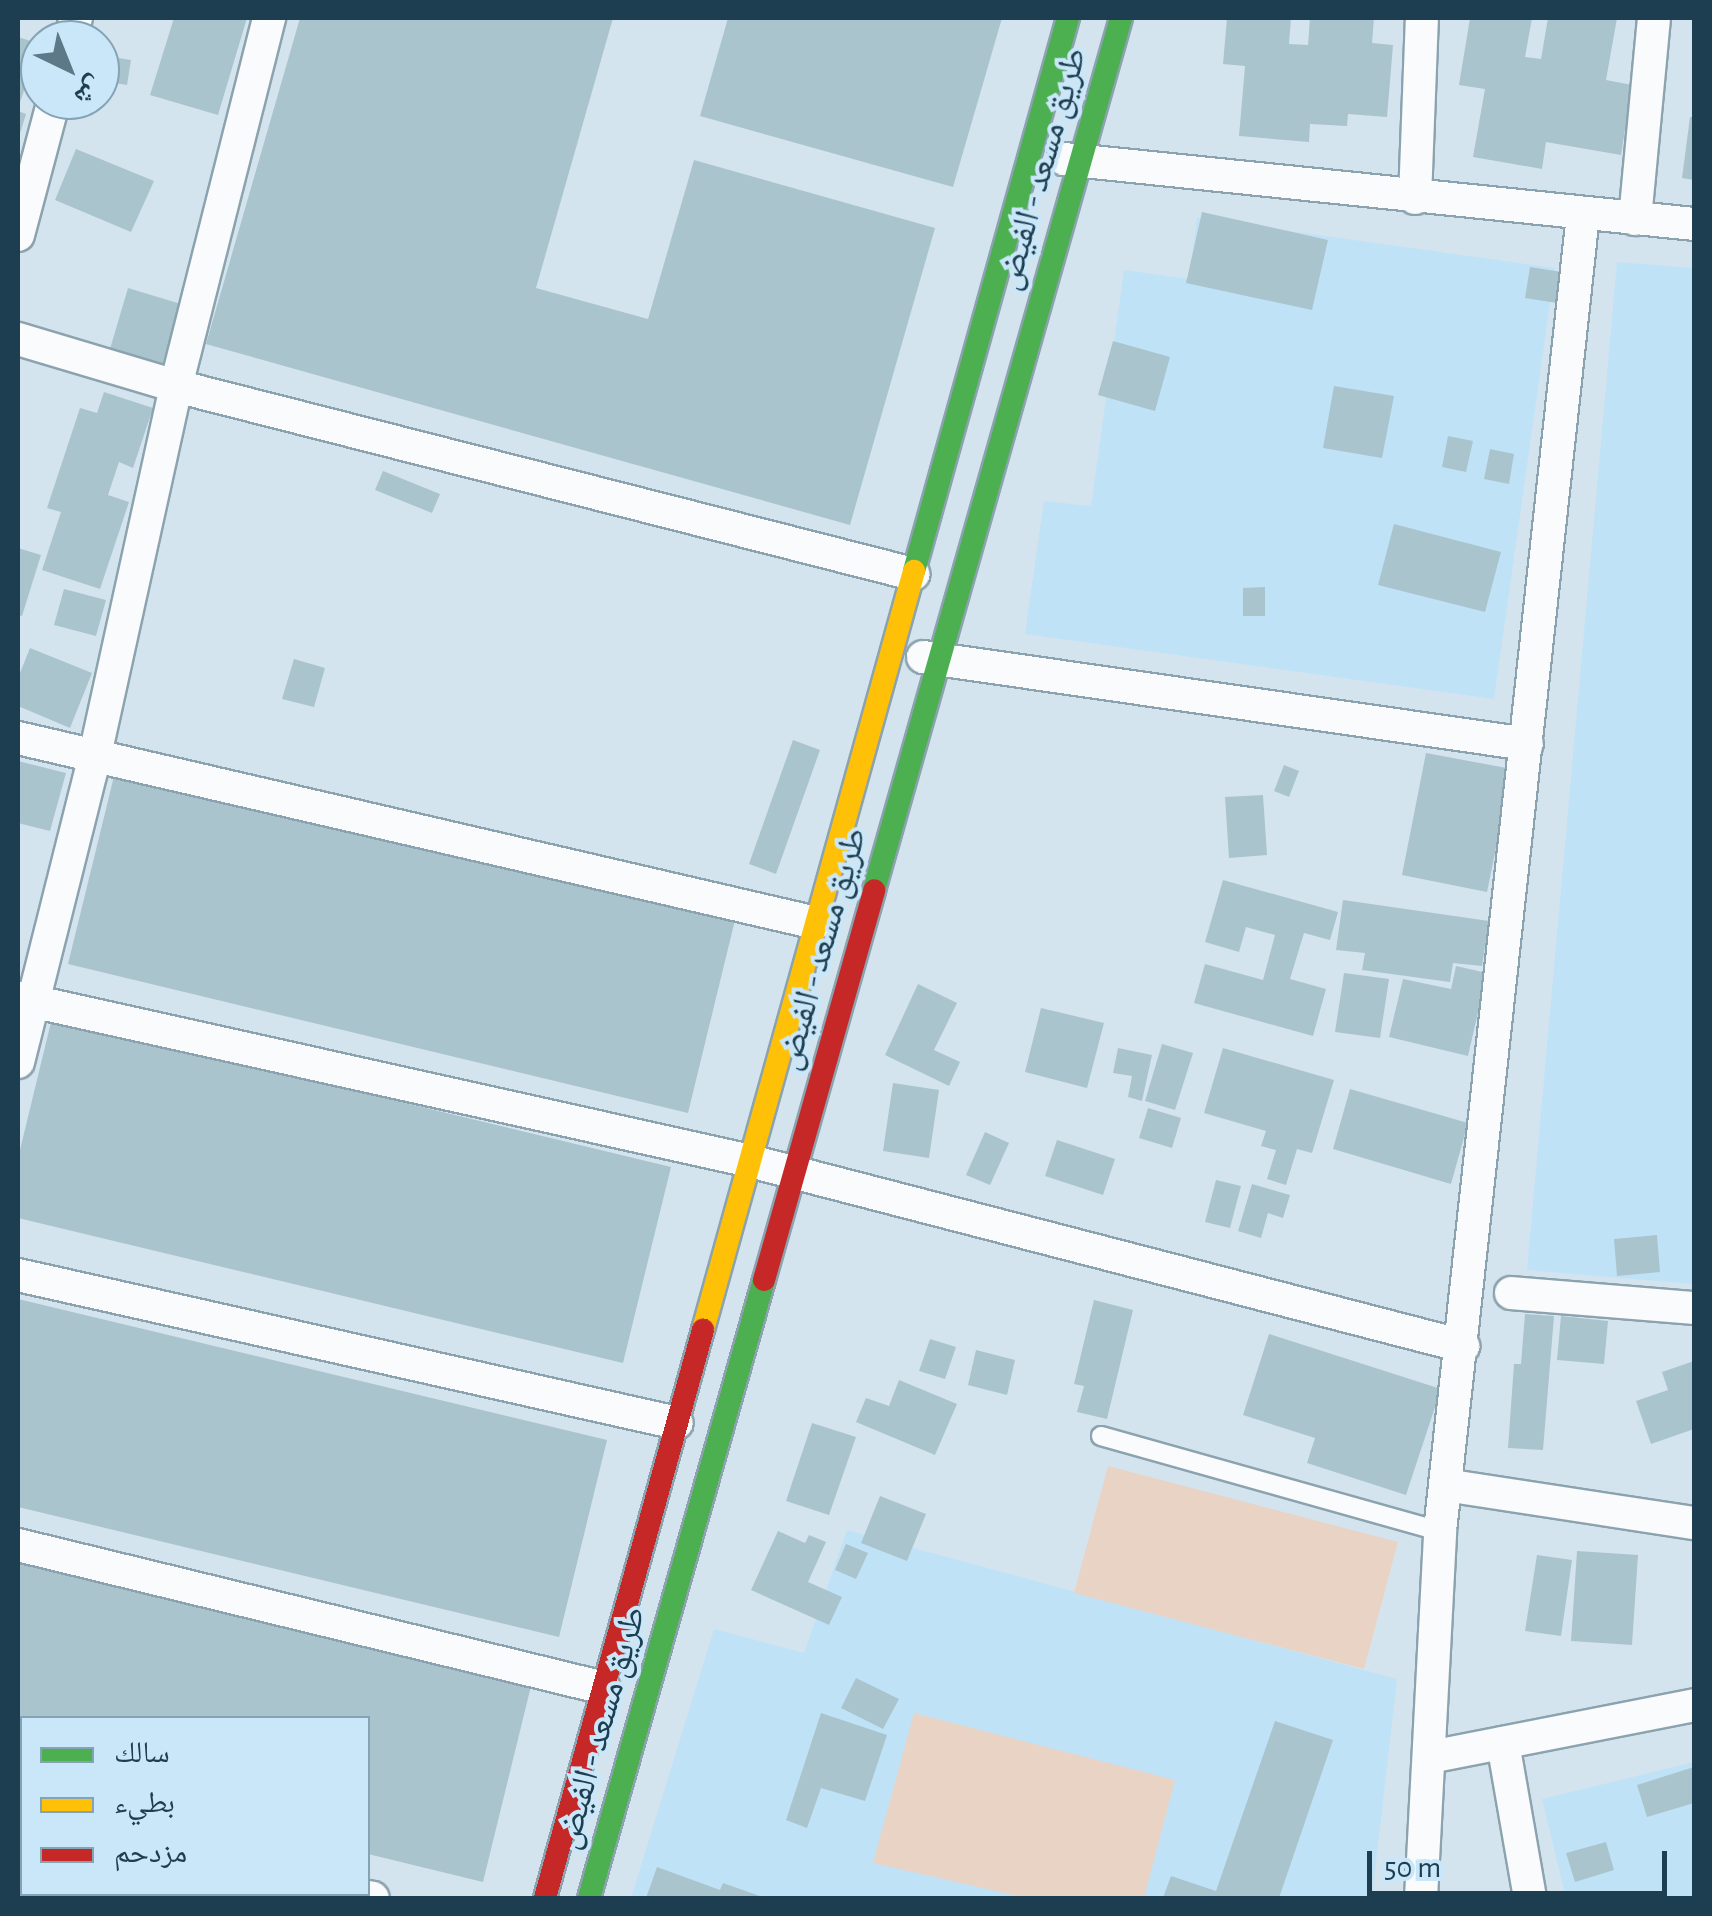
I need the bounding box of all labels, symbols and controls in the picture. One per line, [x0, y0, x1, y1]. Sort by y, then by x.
north arrow [20, 20, 120, 120]
street label: طريق مسعد - الفيض [987, 43, 1097, 295]
text: ش [69, 70, 110, 111]
street label: طريق مسعد - الفيض [767, 823, 877, 1075]
street label: طريق مسعد - الفيض [546, 1602, 656, 1854]
legend [20, 1716, 370, 1896]
text: سالك [114, 1738, 170, 1768]
text: بطيء [114, 1788, 175, 1818]
scale bar [1372, 1831, 1672, 1893]
text: مزدحم [114, 1838, 187, 1868]
text: 50 m [1384, 1853, 1441, 1883]

